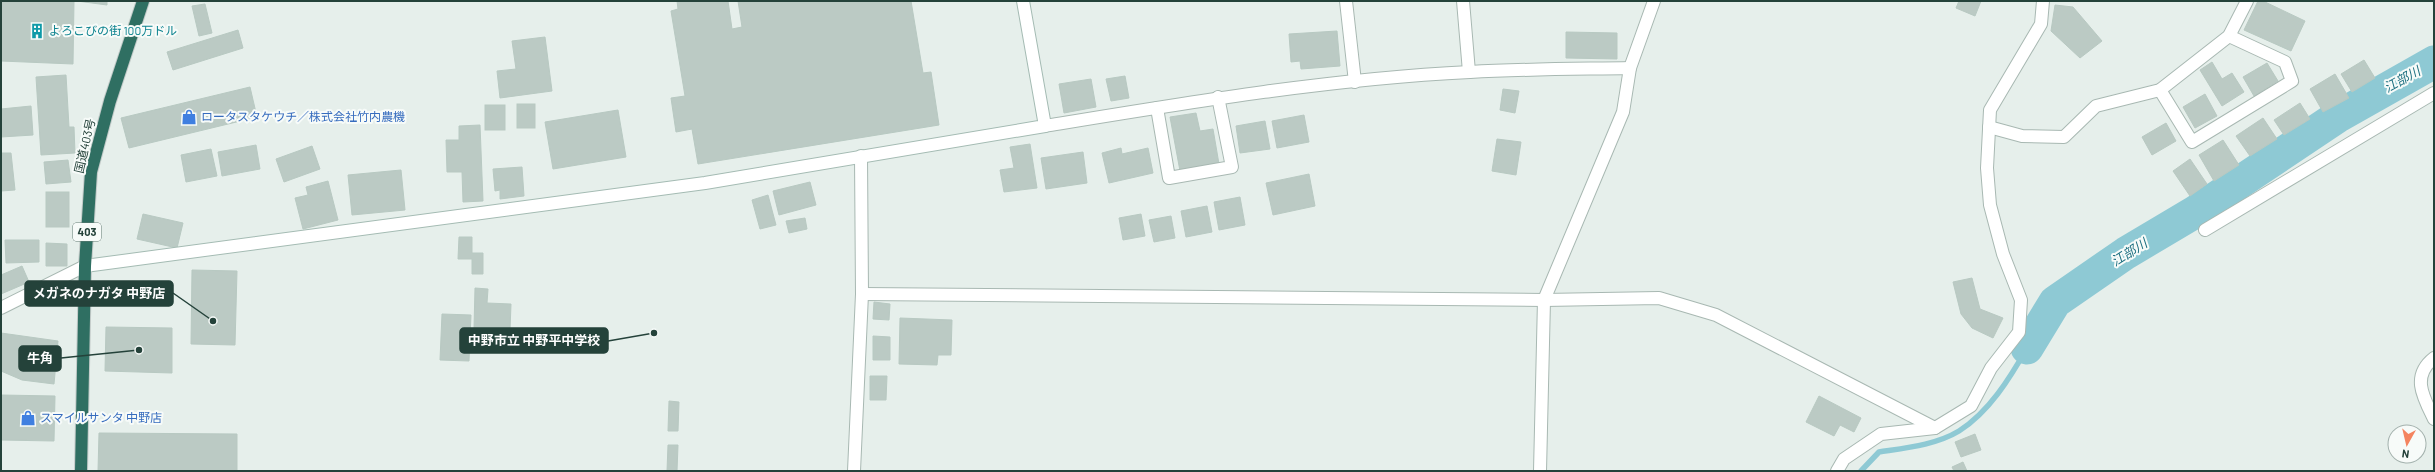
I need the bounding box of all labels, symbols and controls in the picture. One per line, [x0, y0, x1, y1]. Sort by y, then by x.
building icon: よろこびの街 100万ドル [28, 22, 46, 40]
place label: よろこびの街 100万ドル [49, 23, 177, 37]
water label: 江部川 [2381, 62, 2425, 95]
shop icon: ロータスタケウチ／株式会社竹内農機 [180, 108, 198, 126]
place label: ロータスタケウチ／株式会社竹内農機 [201, 109, 405, 123]
street label: 国道403号 [71, 117, 97, 174]
road number: 403 [73, 223, 101, 241]
water label: 江部川 [2108, 234, 2151, 269]
callout: メガネのナガタ 中野店 [25, 281, 173, 306]
text: メガネのナガタ 中野店 [33, 285, 165, 301]
callout: 中野市立 中野平中学校 [460, 328, 608, 353]
text: 中野市立 中野平中学校 [468, 332, 600, 348]
callout: 牛角 [19, 346, 61, 371]
text: 牛角 [27, 350, 53, 366]
shop icon: スマイルサンタ 中野店 [19, 409, 37, 427]
place label: スマイルサンタ 中野店 [40, 410, 162, 424]
north arrow [2387, 424, 2427, 464]
text: N [2401, 447, 2410, 461]

